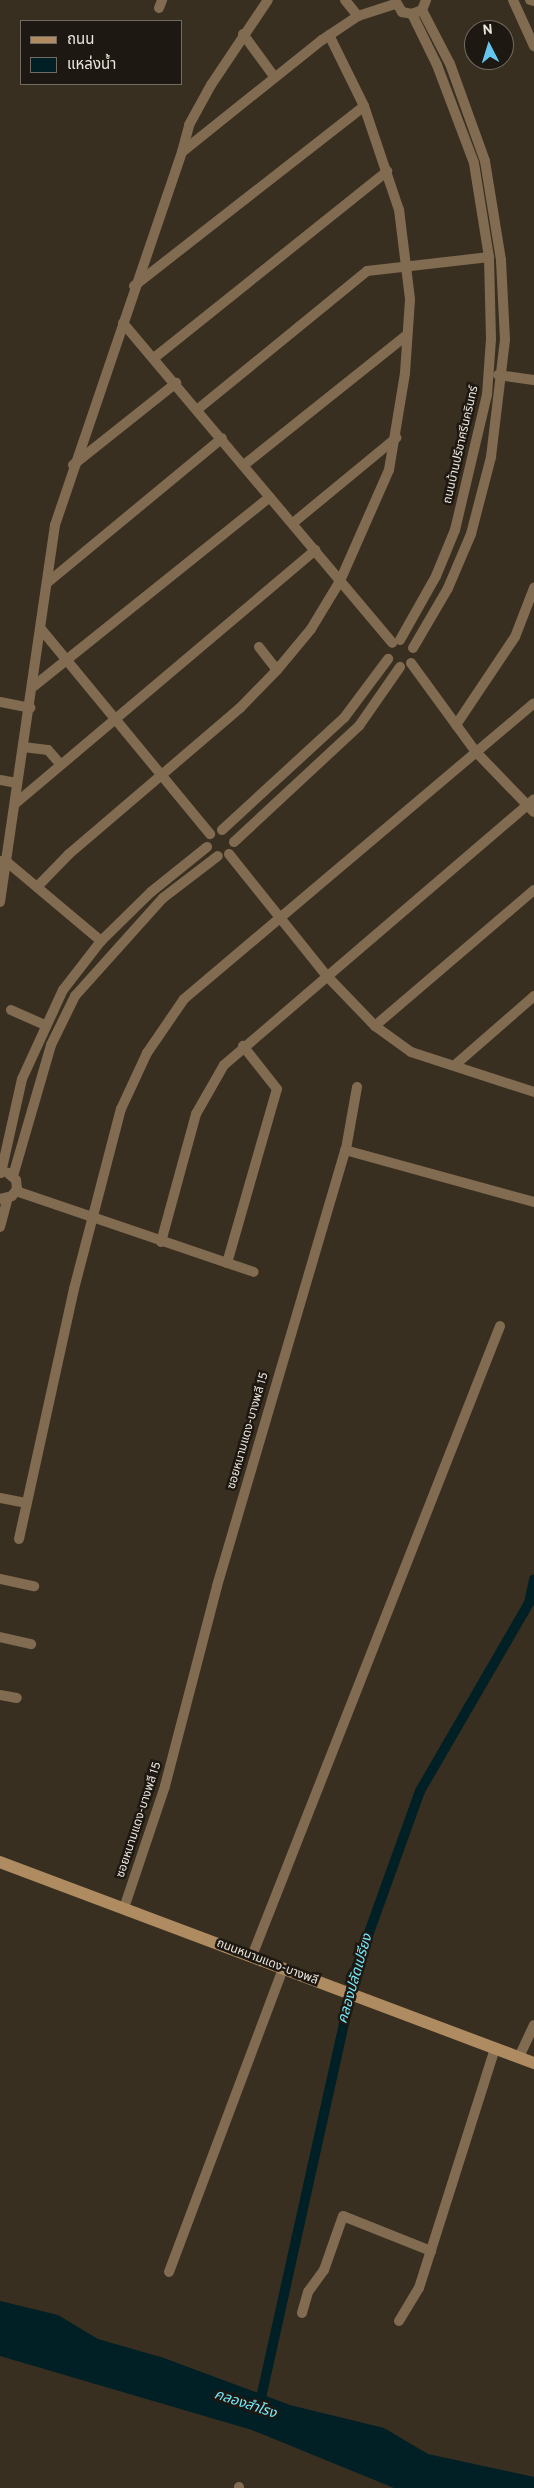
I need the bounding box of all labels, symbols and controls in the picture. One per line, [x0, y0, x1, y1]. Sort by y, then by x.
legend [20, 20, 182, 85]
north arrow [464, 20, 514, 70]
text: N [482, 22, 493, 39]
text: ถนน [67, 31, 94, 50]
text: แหล่งน้ำ [67, 56, 116, 75]
street label: ถนนบ้านปรีชาศรีนครินทร์ [441, 385, 483, 505]
street label: ซอยหนามแดง-บางพลี 15 [225, 1371, 273, 1491]
street label: ซอยหนามแดง-บางพลี 15 [114, 1760, 166, 1880]
water label: คลองปลัดเปรียง [335, 1932, 377, 2026]
street label: ถนนหนามแดง-บางพลี [214, 1937, 320, 1989]
water label: คลองสำโรง [212, 2387, 278, 2423]

